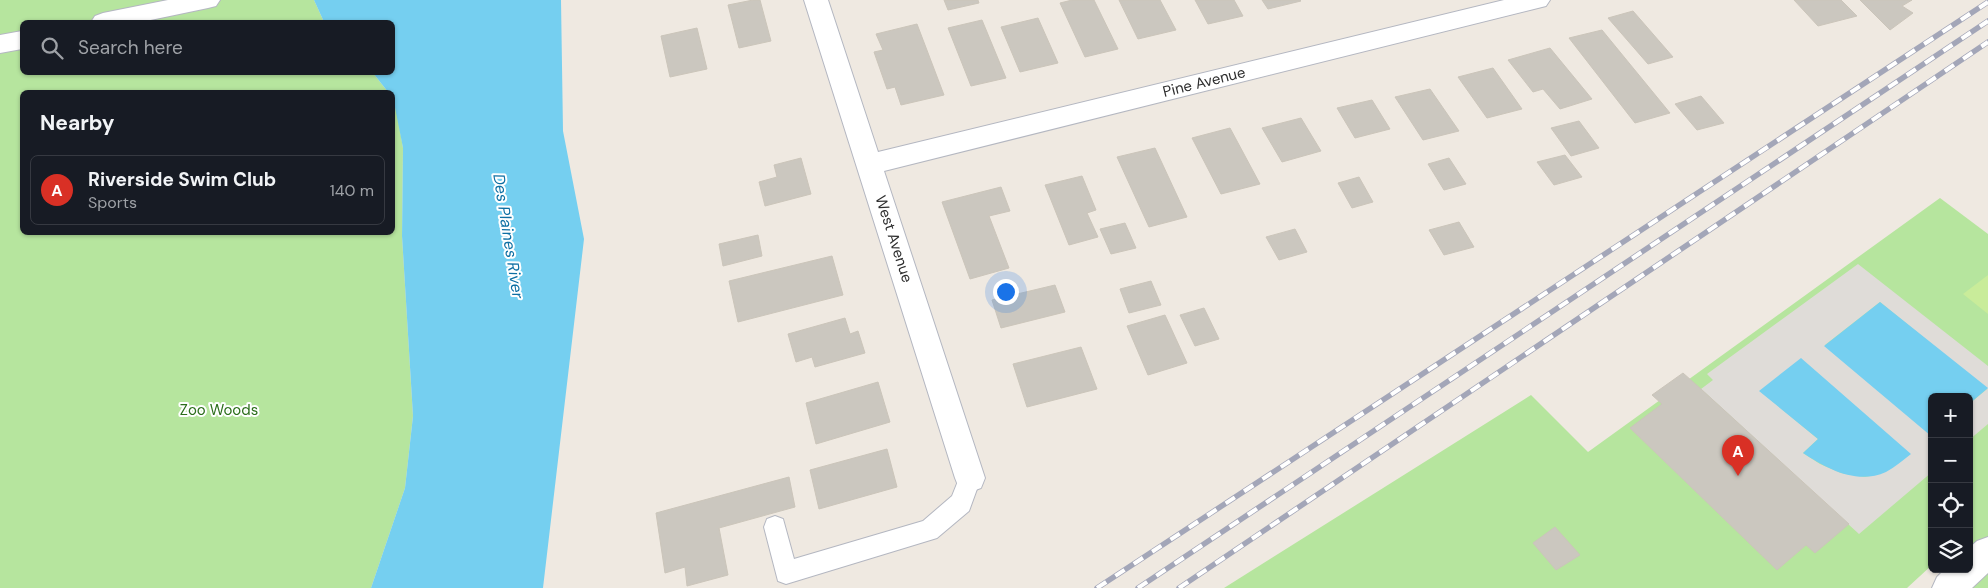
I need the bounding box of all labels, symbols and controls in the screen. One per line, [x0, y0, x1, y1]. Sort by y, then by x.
search box [20, 20, 395, 75]
icon: search [38, 34, 66, 62]
text: Search here [78, 35, 183, 60]
street label: Pine Avenue [1161, 62, 1247, 102]
text: Nearby [40, 109, 114, 137]
text: Riverside Swim Club [88, 167, 276, 192]
water label: Des Plaines River [488, 172, 529, 301]
text: A [51, 180, 63, 201]
text: 140 m [330, 180, 374, 201]
text: Sports [88, 192, 137, 213]
street label: West Avenue [871, 193, 917, 285]
your location [993, 279, 1019, 305]
map controls [1928, 393, 1973, 573]
button: + [1928, 393, 1973, 438]
park label: Zoo Woods [180, 400, 258, 420]
pin: A [1722, 435, 1754, 476]
button: − [1928, 438, 1973, 483]
button: locate [1928, 483, 1973, 528]
button: layers [1928, 528, 1973, 573]

